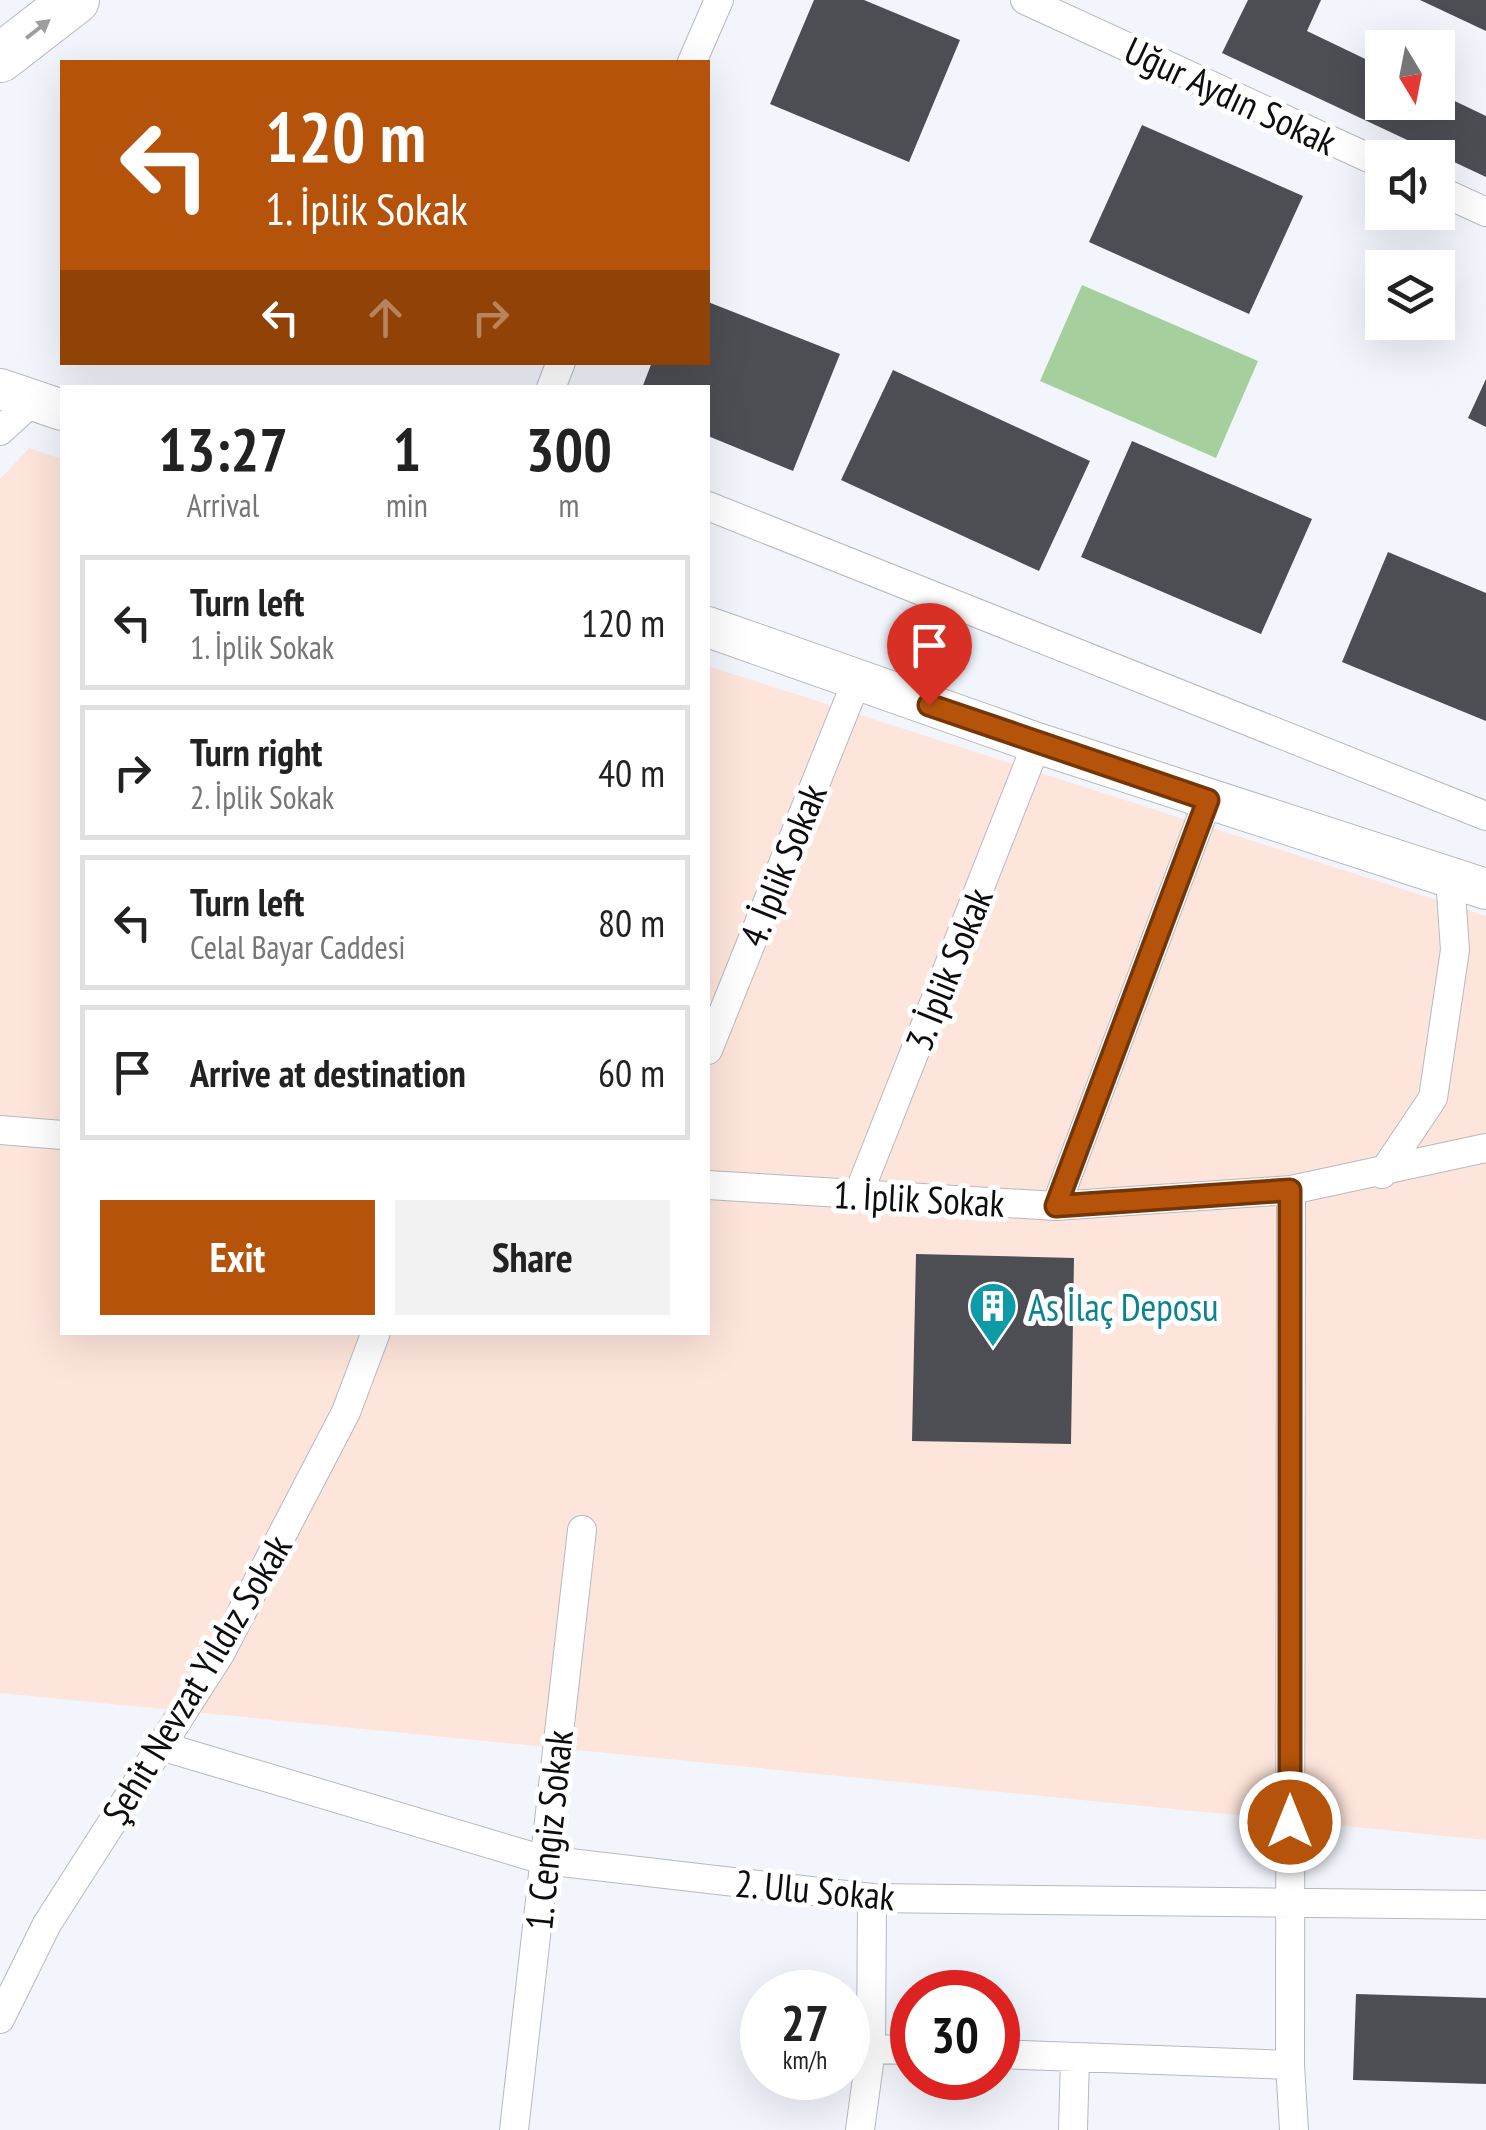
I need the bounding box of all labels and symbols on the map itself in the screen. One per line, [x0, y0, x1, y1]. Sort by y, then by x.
one-way arrow [25, 19, 50, 40]
street label: Uğur Aydın Sokak [1117, 25, 1345, 165]
north arrow [1365, 30, 1455, 120]
pin [887, 603, 972, 706]
street label: 4. İplik Sokak [727, 776, 837, 954]
street label: 3. İplik Sokak [893, 880, 1003, 1058]
street label: 1. İplik Sokak [832, 1169, 1006, 1227]
building icon: As İlaç Deposu [967, 1280, 1019, 1348]
place label: As İlaç Deposu [1028, 1282, 1219, 1331]
street label: Şehit Nevzat Yıldız Sokak [90, 1525, 302, 1833]
street label: 1. Cengiz Sokak [513, 1727, 583, 1933]
position arrow [1238, 1770, 1342, 1874]
street label: 2. Ulu Sokak [733, 1858, 897, 1920]
speed limit sign: 30 [890, 1970, 1020, 2100]

